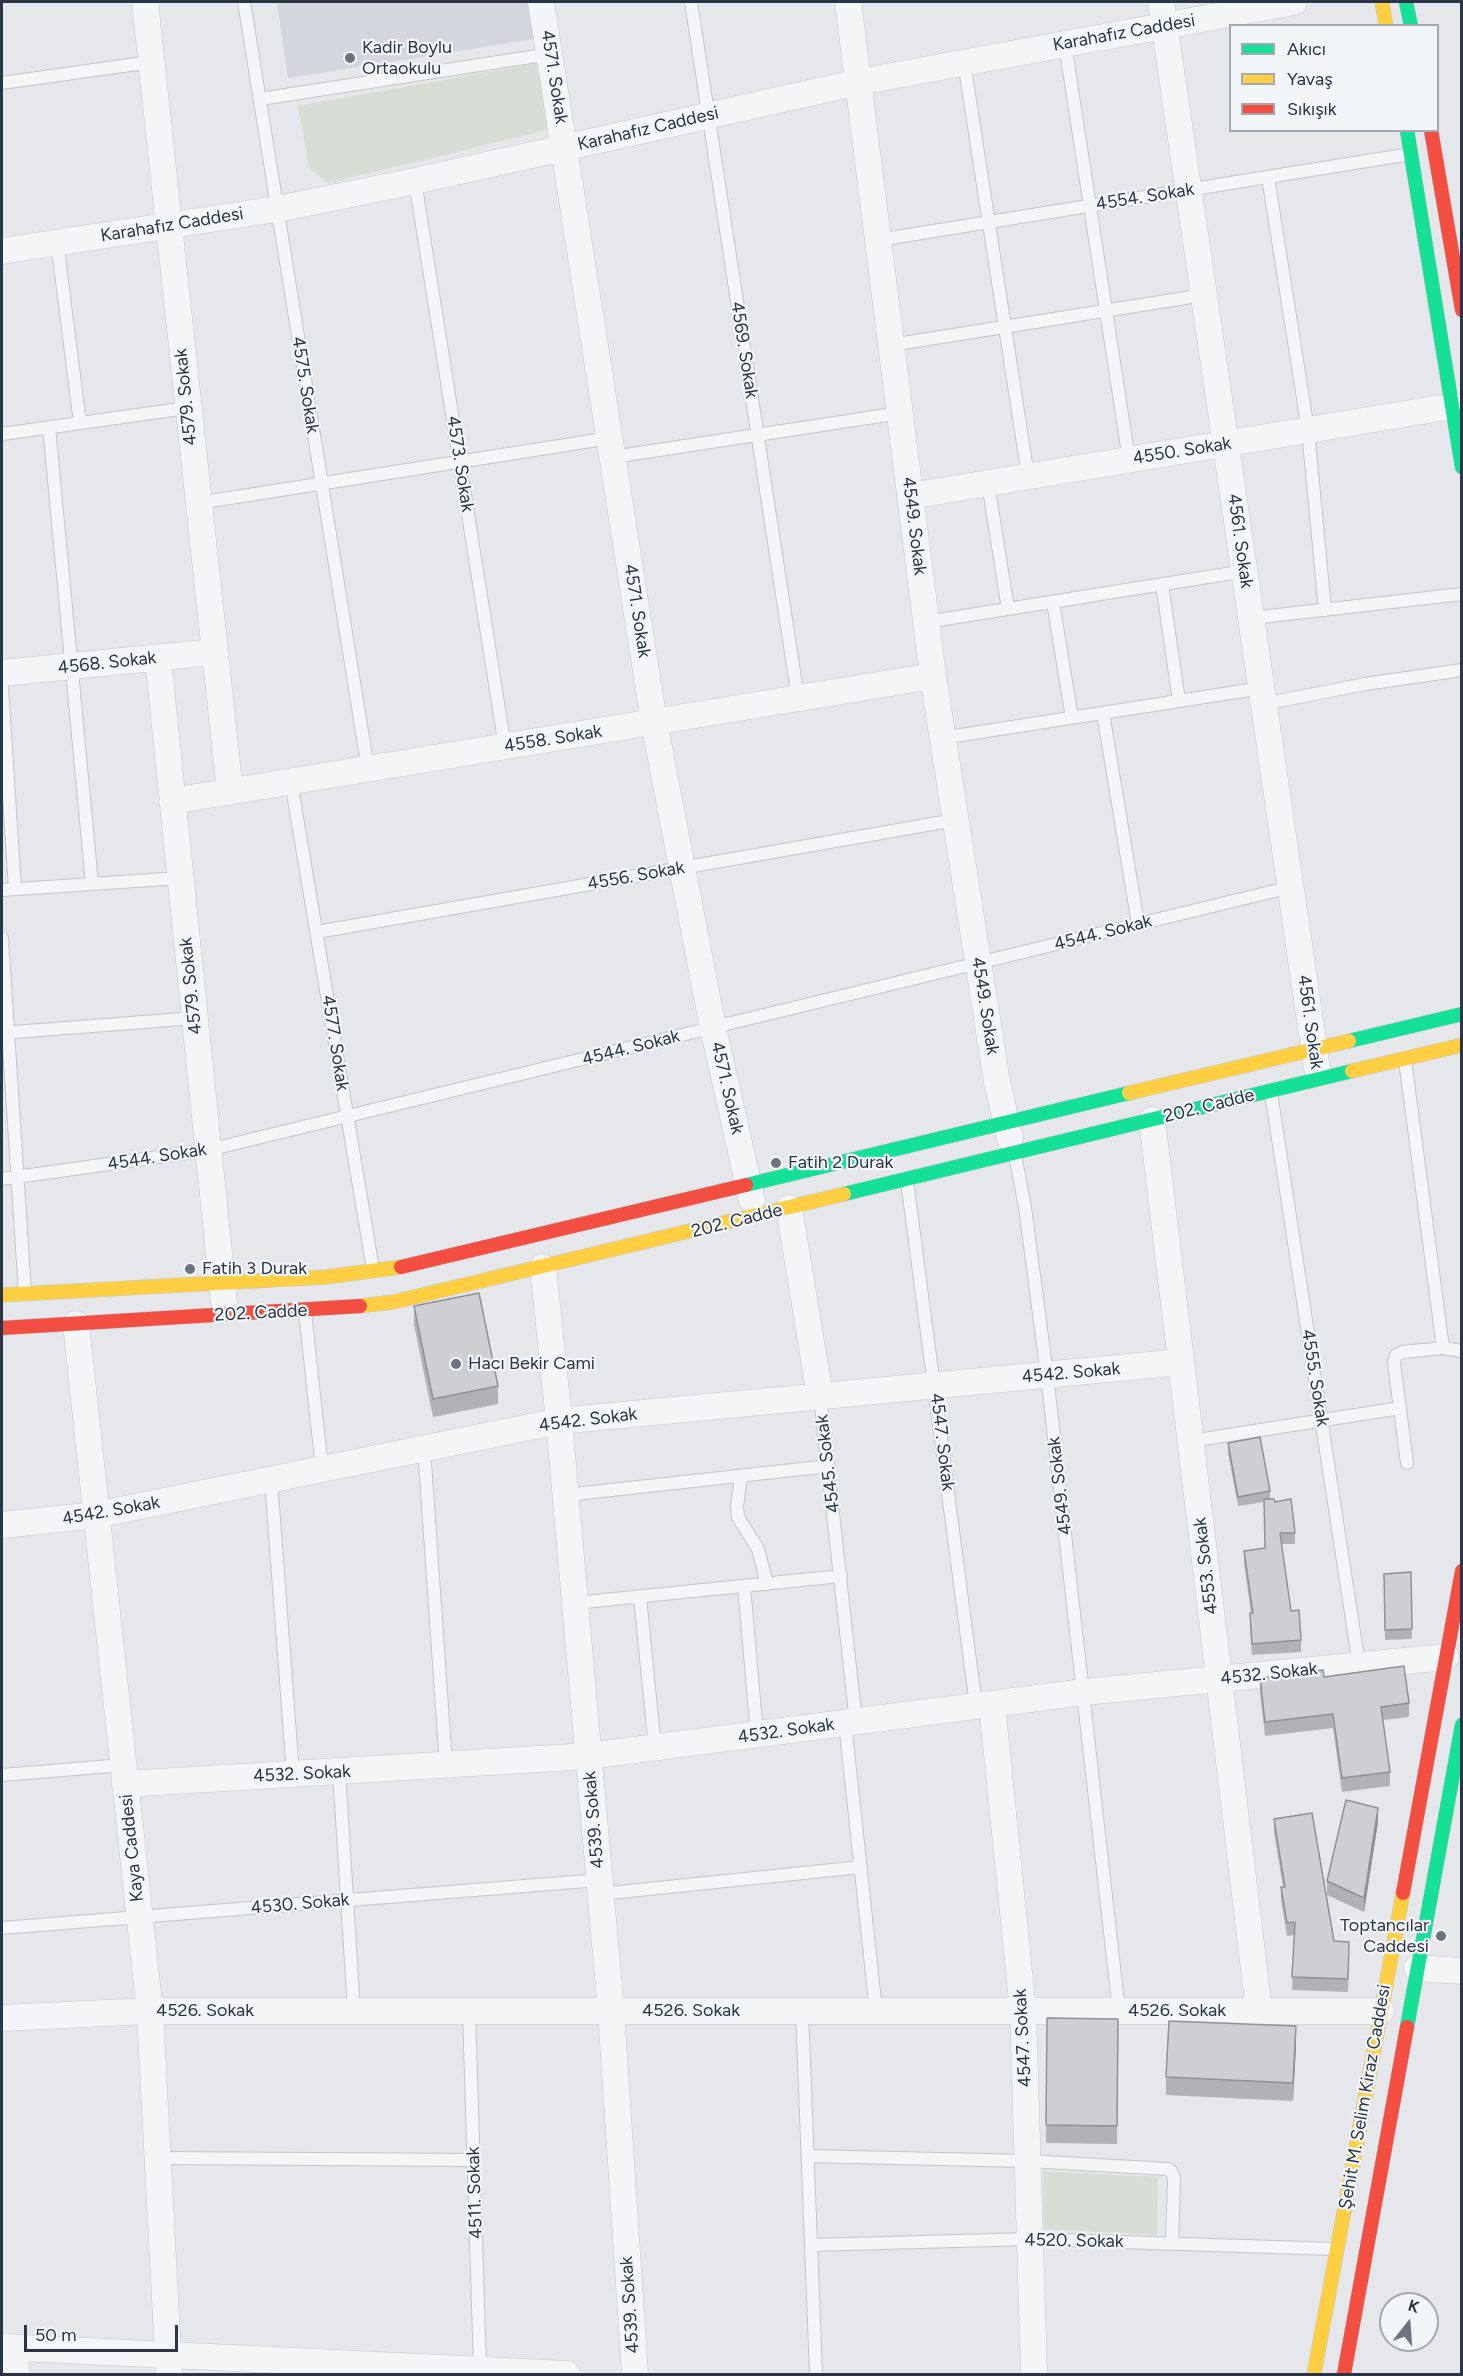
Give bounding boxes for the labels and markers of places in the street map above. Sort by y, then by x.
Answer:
place label: Kadir Boylu Ortaokulu [362,37,452,80]
marker: Kadir Boylu Ortaokulu [343,51,357,65]
place label: Fatih 2 Durak [788,1152,893,1174]
marker: Fatih 2 Durak [769,1156,783,1170]
place label: Fatih 3 Durak [202,1258,307,1280]
marker: Fatih 3 Durak [183,1262,197,1276]
place label: Hacı Bekir Cami [468,1353,595,1375]
marker: Hacı Bekir Cami [449,1357,463,1371]
place label: Toptancılar Caddesi [1340,1915,1429,1958]
marker: Toptancılar Caddesi [1434,1929,1448,1943]

